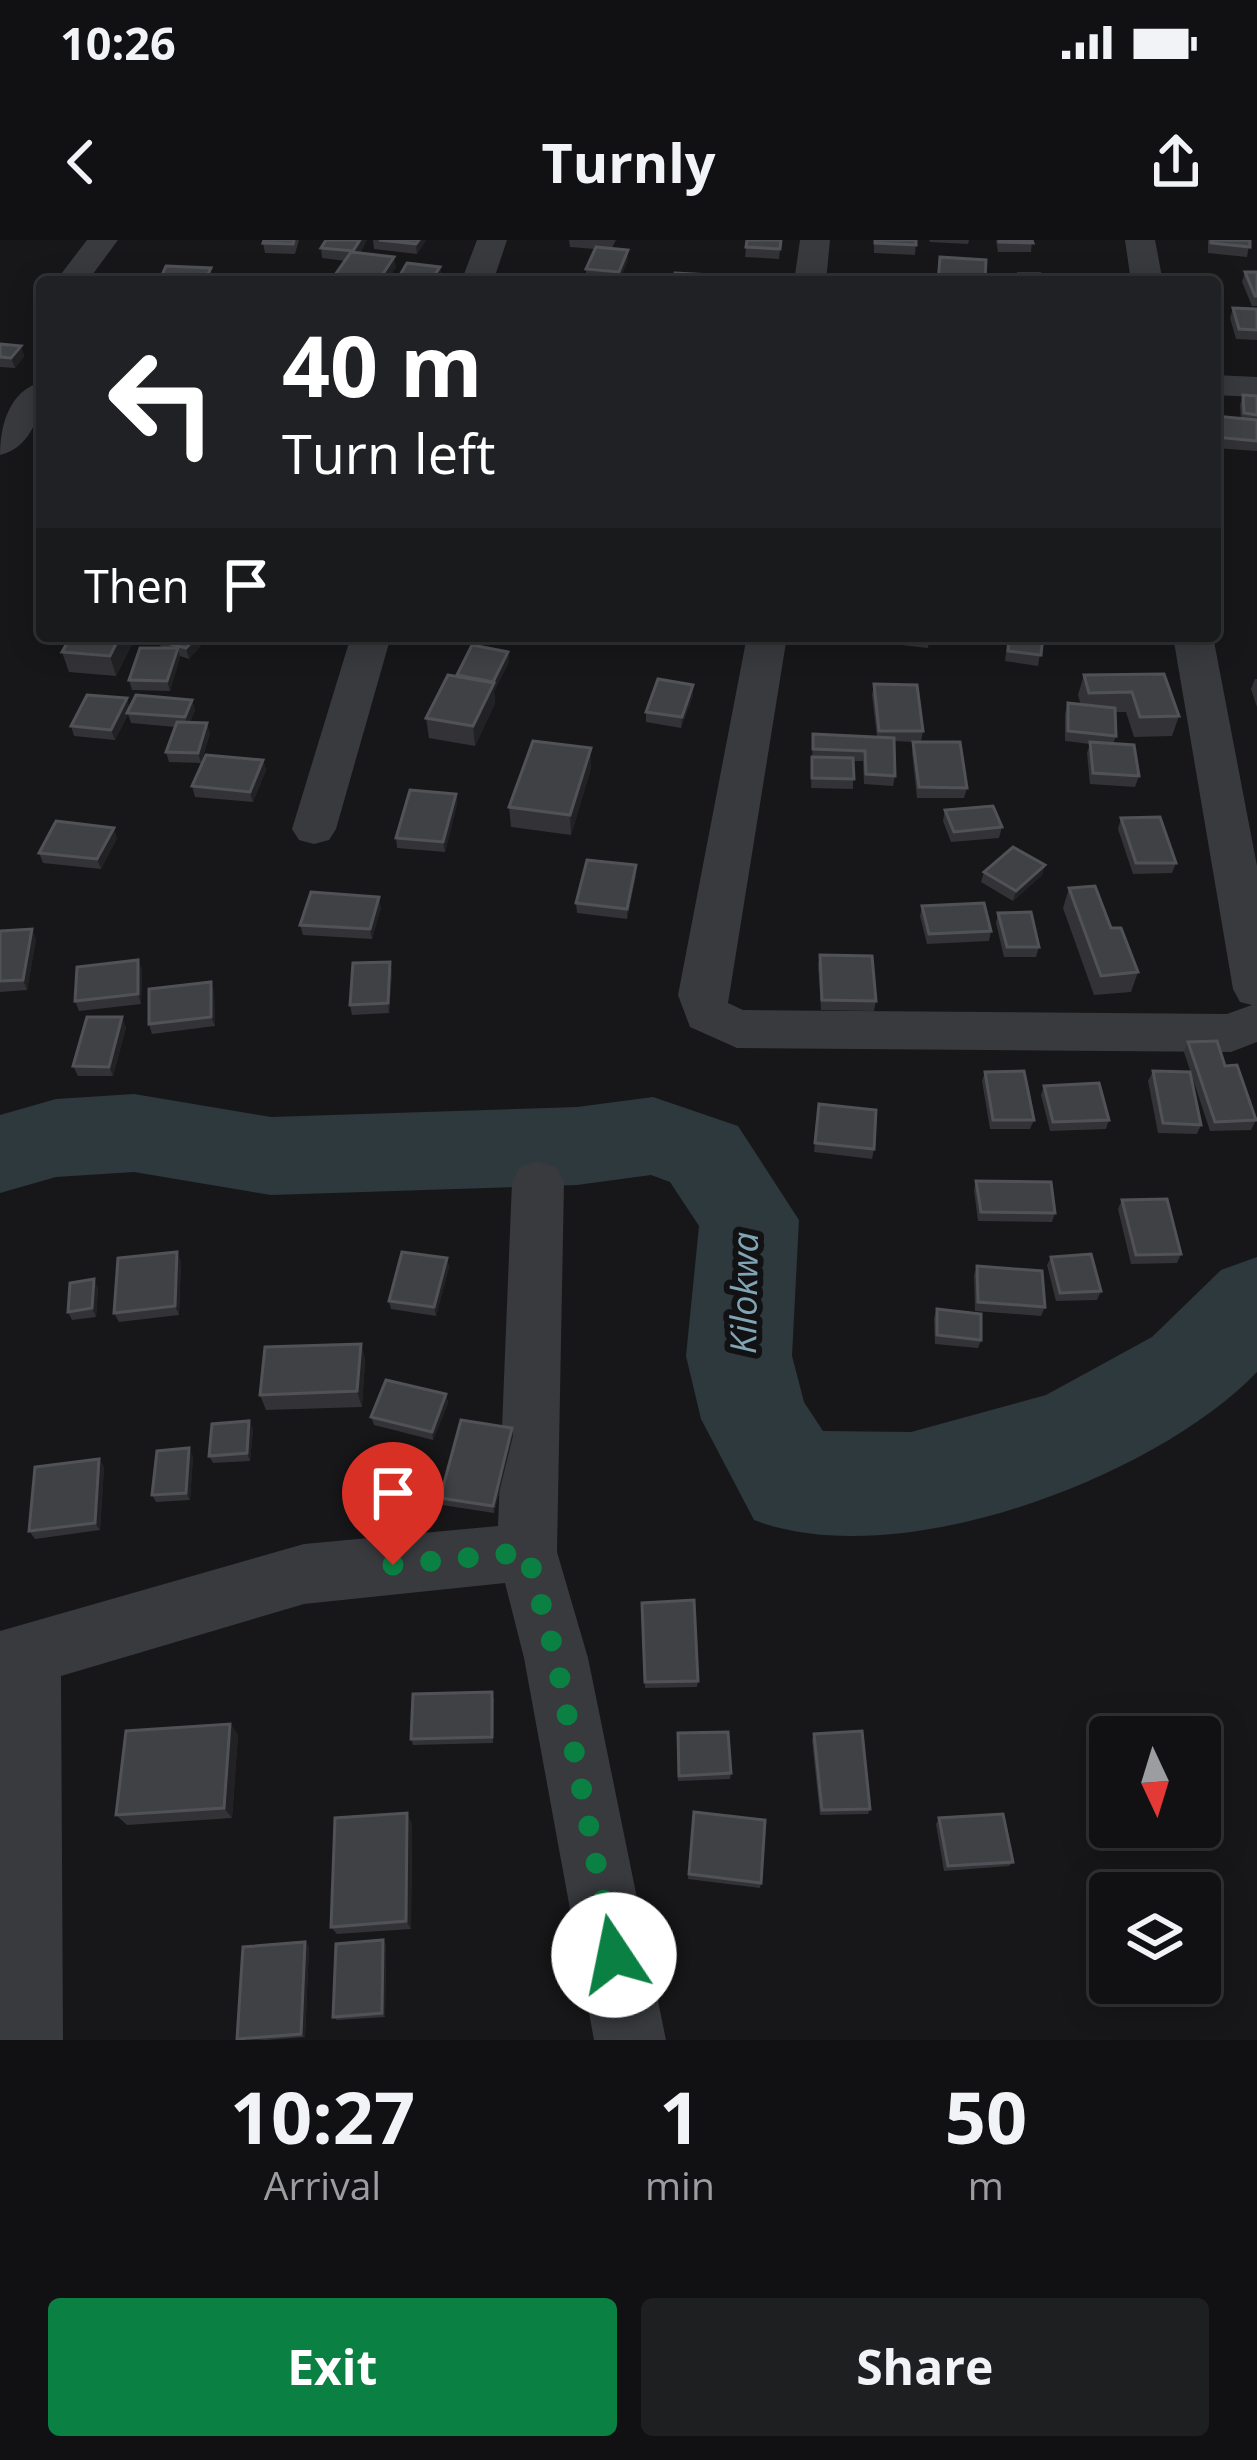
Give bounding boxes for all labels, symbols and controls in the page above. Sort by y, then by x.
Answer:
text: 10:26 [60,12,176,73]
text: Turnly [542,125,715,199]
icon: back [48,129,114,195]
icon: share [1143,129,1209,195]
text: 40 m [282,307,482,422]
icon: left [84,324,240,480]
text: Turn left [282,416,495,490]
icon: arrive [213,552,279,618]
text: Then [84,555,189,616]
water label: Kilokwa [718,1231,769,1355]
pin [342,1442,444,1565]
icon: arrive [360,1460,426,1526]
north arrow [1089,1716,1221,1848]
map controls [1089,1716,1221,2004]
button: layers [1089,1872,1221,2004]
position arrow [551,1892,677,2018]
text: 10:27 [230,2067,415,2165]
text: 1 [659,2067,701,2165]
text: 50 [945,2067,1027,2165]
text: Arrival [264,2158,381,2211]
text: min [645,2158,715,2211]
text: m [968,2158,1004,2211]
button: Exit [48,2298,617,2436]
button: Share [641,2298,1209,2436]

